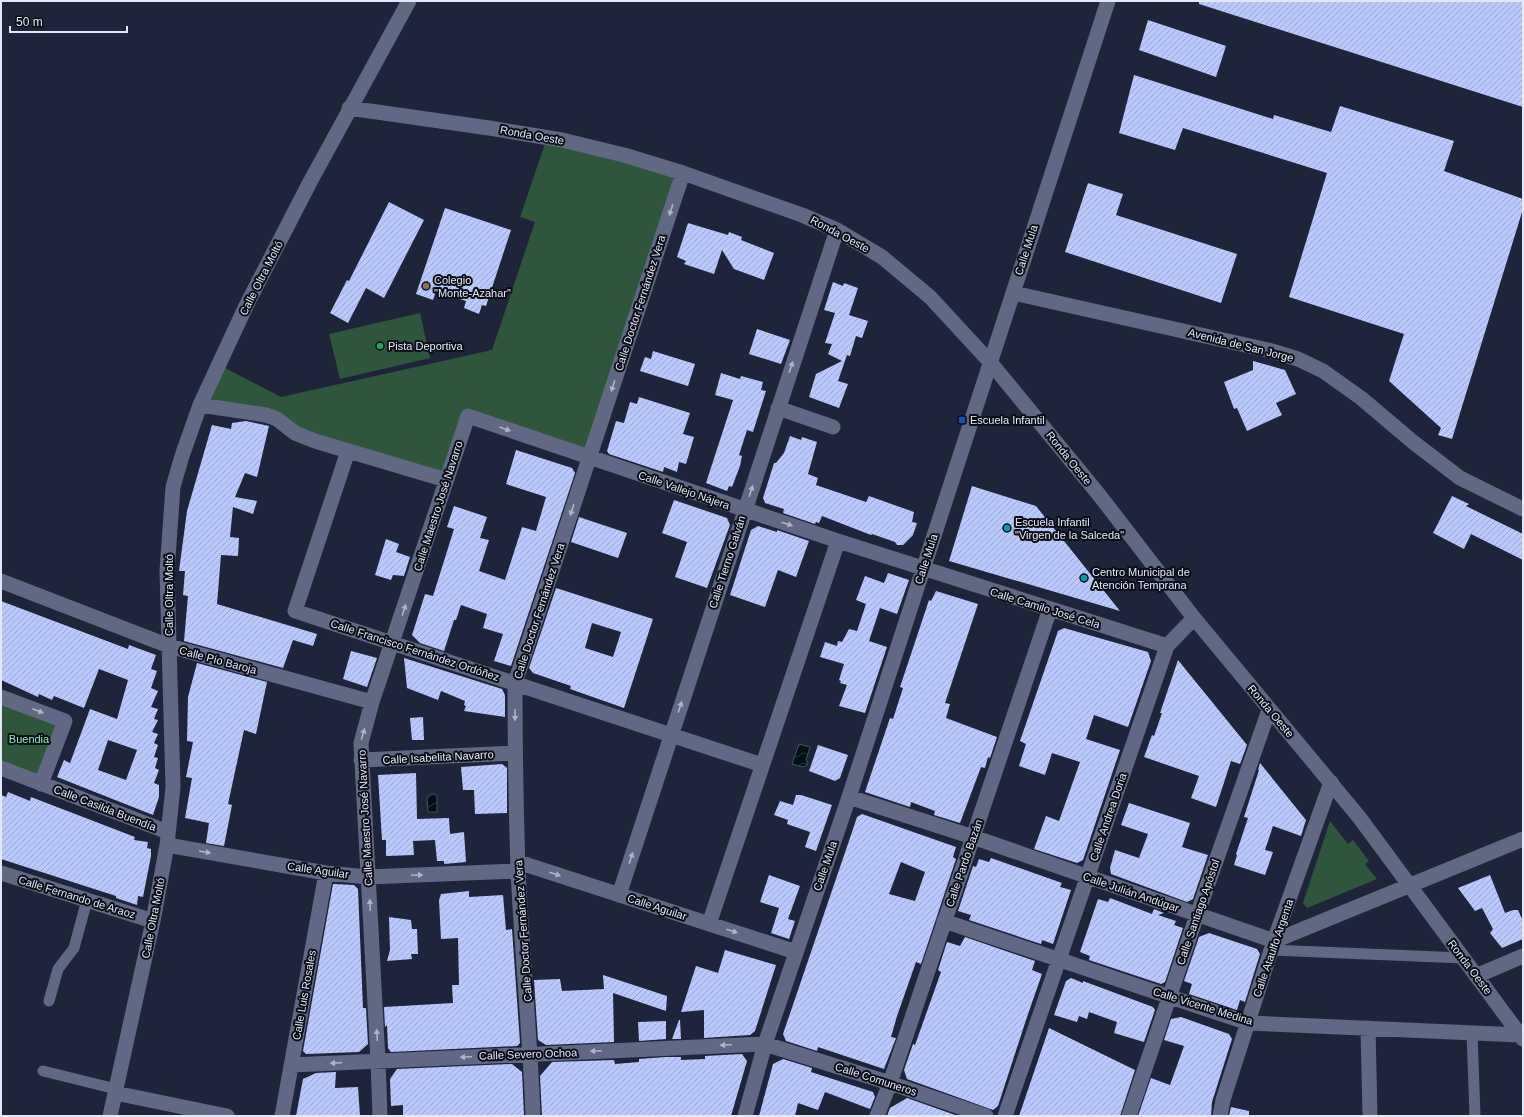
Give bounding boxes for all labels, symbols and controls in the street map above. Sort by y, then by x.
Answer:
scale bar [10,8,127,34]
text: 50 m [16,15,43,29]
street label: Ronda Oeste [499,123,565,147]
one-way arrow [668,204,674,216]
street label: Ronda Oeste [809,213,871,255]
street label: Calle Mula [1012,223,1040,277]
street label: Calle Doctor Fernández Vera [612,233,668,372]
street label: Calle Oltra Moltó [237,239,285,317]
place label: Colegio "Monte-Azahar" [434,274,511,299]
marker: Colegio "Monte-Azahar" [421,281,431,291]
street label: Avenida de San Jorge [1187,326,1295,364]
place label: Pista Deportiva [388,340,463,352]
marker: Pista Deportiva [375,341,385,351]
one-way arrow [789,361,795,373]
one-way arrow [610,381,616,393]
place label: Escuela Infantil [970,414,1045,426]
marker: Escuela Infantil [957,415,967,425]
one-way arrow [499,426,511,432]
street label: Ronda Oeste [1044,429,1094,487]
street label: Calle Maestro José Navarro [411,439,465,573]
street label: Calle Vallejo Nájera [637,469,732,512]
one-way arrow [748,484,754,496]
one-way arrow [569,504,575,516]
street label: Calle Tierno Galván [706,514,748,610]
place label: Escuela Infantil "Virgen de la Salceda" [1015,516,1124,541]
one-way arrow [782,522,794,528]
marker: Escuela Infantil "Virgen de la Salceda" [1002,523,1012,533]
street label: Calle Mula [912,532,940,586]
street label: Calle Doctor Fernández Vera [511,541,567,680]
street label: Calle Oltra Moltó [163,554,175,636]
place label: Centro Municipal de Atención Temprana [1092,566,1190,591]
marker: Centro Municipal de Atención Temprana [1079,573,1089,583]
street label: Calle Camilo José Cela [989,586,1102,631]
one-way arrow [401,604,407,616]
street label: Calle Francisco Fernández Ordóñez [329,617,501,683]
street label: Calle Pío Baroja [178,644,259,676]
street label: Ronda Oeste [1246,682,1296,740]
one-way arrow [677,701,683,713]
one-way arrow [32,709,44,715]
one-way arrow [512,709,518,722]
one-way arrow [361,728,367,740]
park label: Buendia [9,733,50,745]
street label: Calle Isabelita Navarro [382,748,494,766]
street label: Calle Maestro José Navarro [355,750,375,886]
street label: Calle Andrea Doria [1087,771,1129,863]
street label: Calle Casilda Buendía [52,783,159,833]
street label: Calle Pardo Bazán [943,818,985,908]
street label: Calle Mula [811,839,839,893]
one-way arrow [199,849,211,855]
one-way arrow [628,851,634,863]
street label: Calle Santiago Apóstol [1174,858,1222,966]
street label: Calle Doctor Fernández Vera [512,859,534,1002]
street label: Calle Aguilar [287,860,350,880]
street label: Calle Julián Andúgar [1081,870,1181,914]
one-way arrow [550,871,562,877]
one-way arrow [411,872,424,878]
street label: Calle Fernando de Araoz [17,873,137,921]
street label: Calle Oltra Moltó [139,877,167,959]
street label: Calle Aguilar [626,892,689,922]
street label: Calle Ataulfo Argenta [1251,897,1296,999]
one-way arrow [366,899,373,911]
one-way arrow [727,928,739,934]
street label: Ronda Oeste [1446,938,1494,996]
street label: Calle Luis Rosales [290,949,318,1041]
street label: Calle Vicente Medina [1152,985,1255,1027]
one-way arrow [374,1028,380,1041]
one-way arrow [720,1042,732,1049]
street label: Calle Severo Ochoa [479,1046,578,1062]
one-way arrow [590,1048,602,1055]
one-way arrow [459,1054,472,1060]
one-way arrow [330,1059,342,1066]
street label: Calle Comuneros [834,1060,919,1098]

